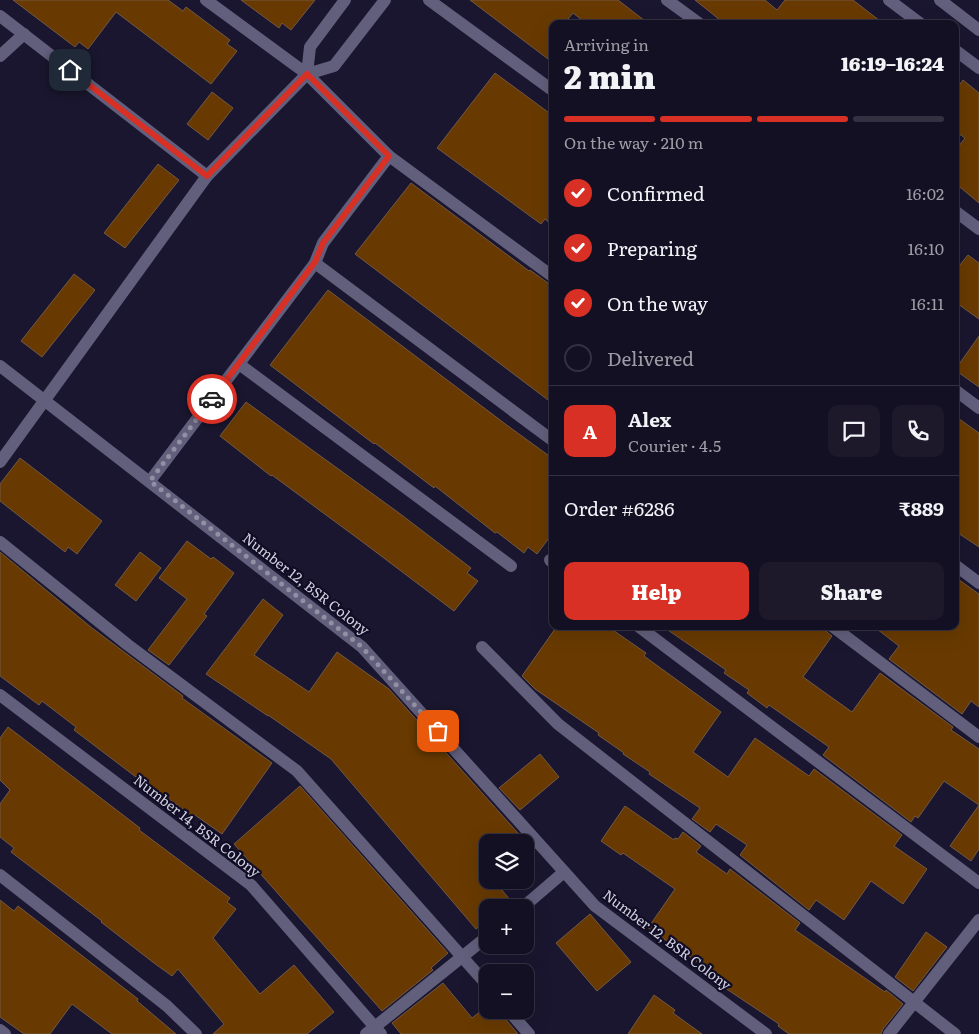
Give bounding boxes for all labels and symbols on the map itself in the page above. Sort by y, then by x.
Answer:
pin [49,49,91,91]
courier [187,374,237,424]
street label: Number 12, BSR Colony [239,527,375,640]
pin [417,710,459,752]
street label: Number 14, BSR Colony [130,769,266,882]
street label: Number 12, BSR Colony [599,884,737,995]

